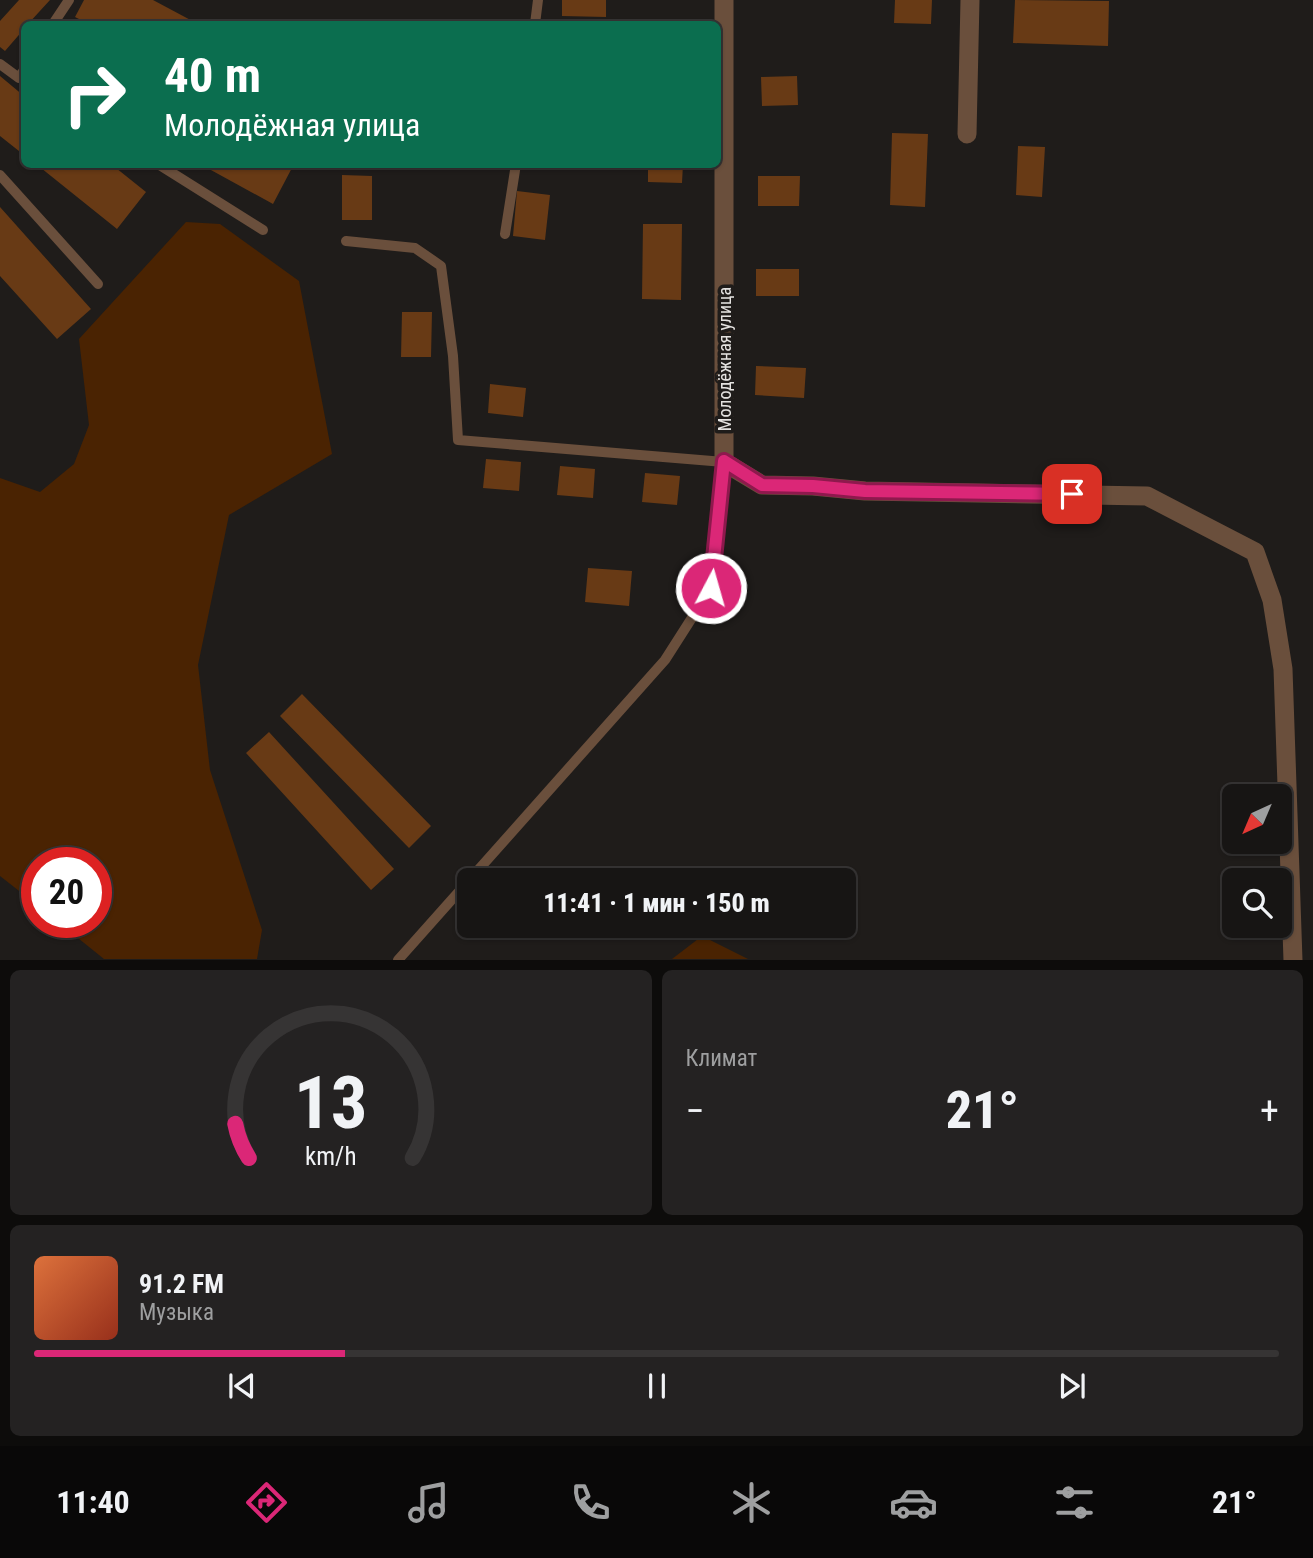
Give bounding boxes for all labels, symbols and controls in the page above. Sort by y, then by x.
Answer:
text: 40 m [164,47,261,104]
icon: right [49,49,140,140]
text: Молодёжная улица [164,106,420,144]
street label: Молодёжная улица [714,287,735,431]
pin [1042,464,1102,524]
icon: arrive [1053,475,1091,513]
position arrow [674,551,748,625]
north arrow [1222,784,1292,854]
map controls [1222,784,1292,938]
speed limit sign: 20 [21,847,112,938]
button: search [1222,868,1292,938]
text: 11:41 · 1 мин · 150 m [543,888,770,918]
text: Климат [686,1045,757,1072]
text: 13 [294,1061,368,1147]
text: 21° [946,1080,1019,1141]
text: − [686,1089,705,1133]
text: + [1260,1089,1279,1133]
text: km/h [305,1142,356,1171]
text: 91.2 FM [139,1269,224,1299]
text: Музыка [139,1299,214,1326]
icon: previous [223,1367,261,1405]
icon: pause [638,1367,676,1405]
icon: next [1053,1367,1091,1405]
icon: directions [242,1478,291,1527]
icon: music [404,1478,453,1527]
icon: phone [566,1478,615,1527]
icon: climate [727,1478,776,1527]
icon: car [889,1478,938,1527]
icon: filters [1050,1478,1099,1527]
text: 11:40 [56,1483,130,1521]
text: 21° [1212,1483,1257,1521]

